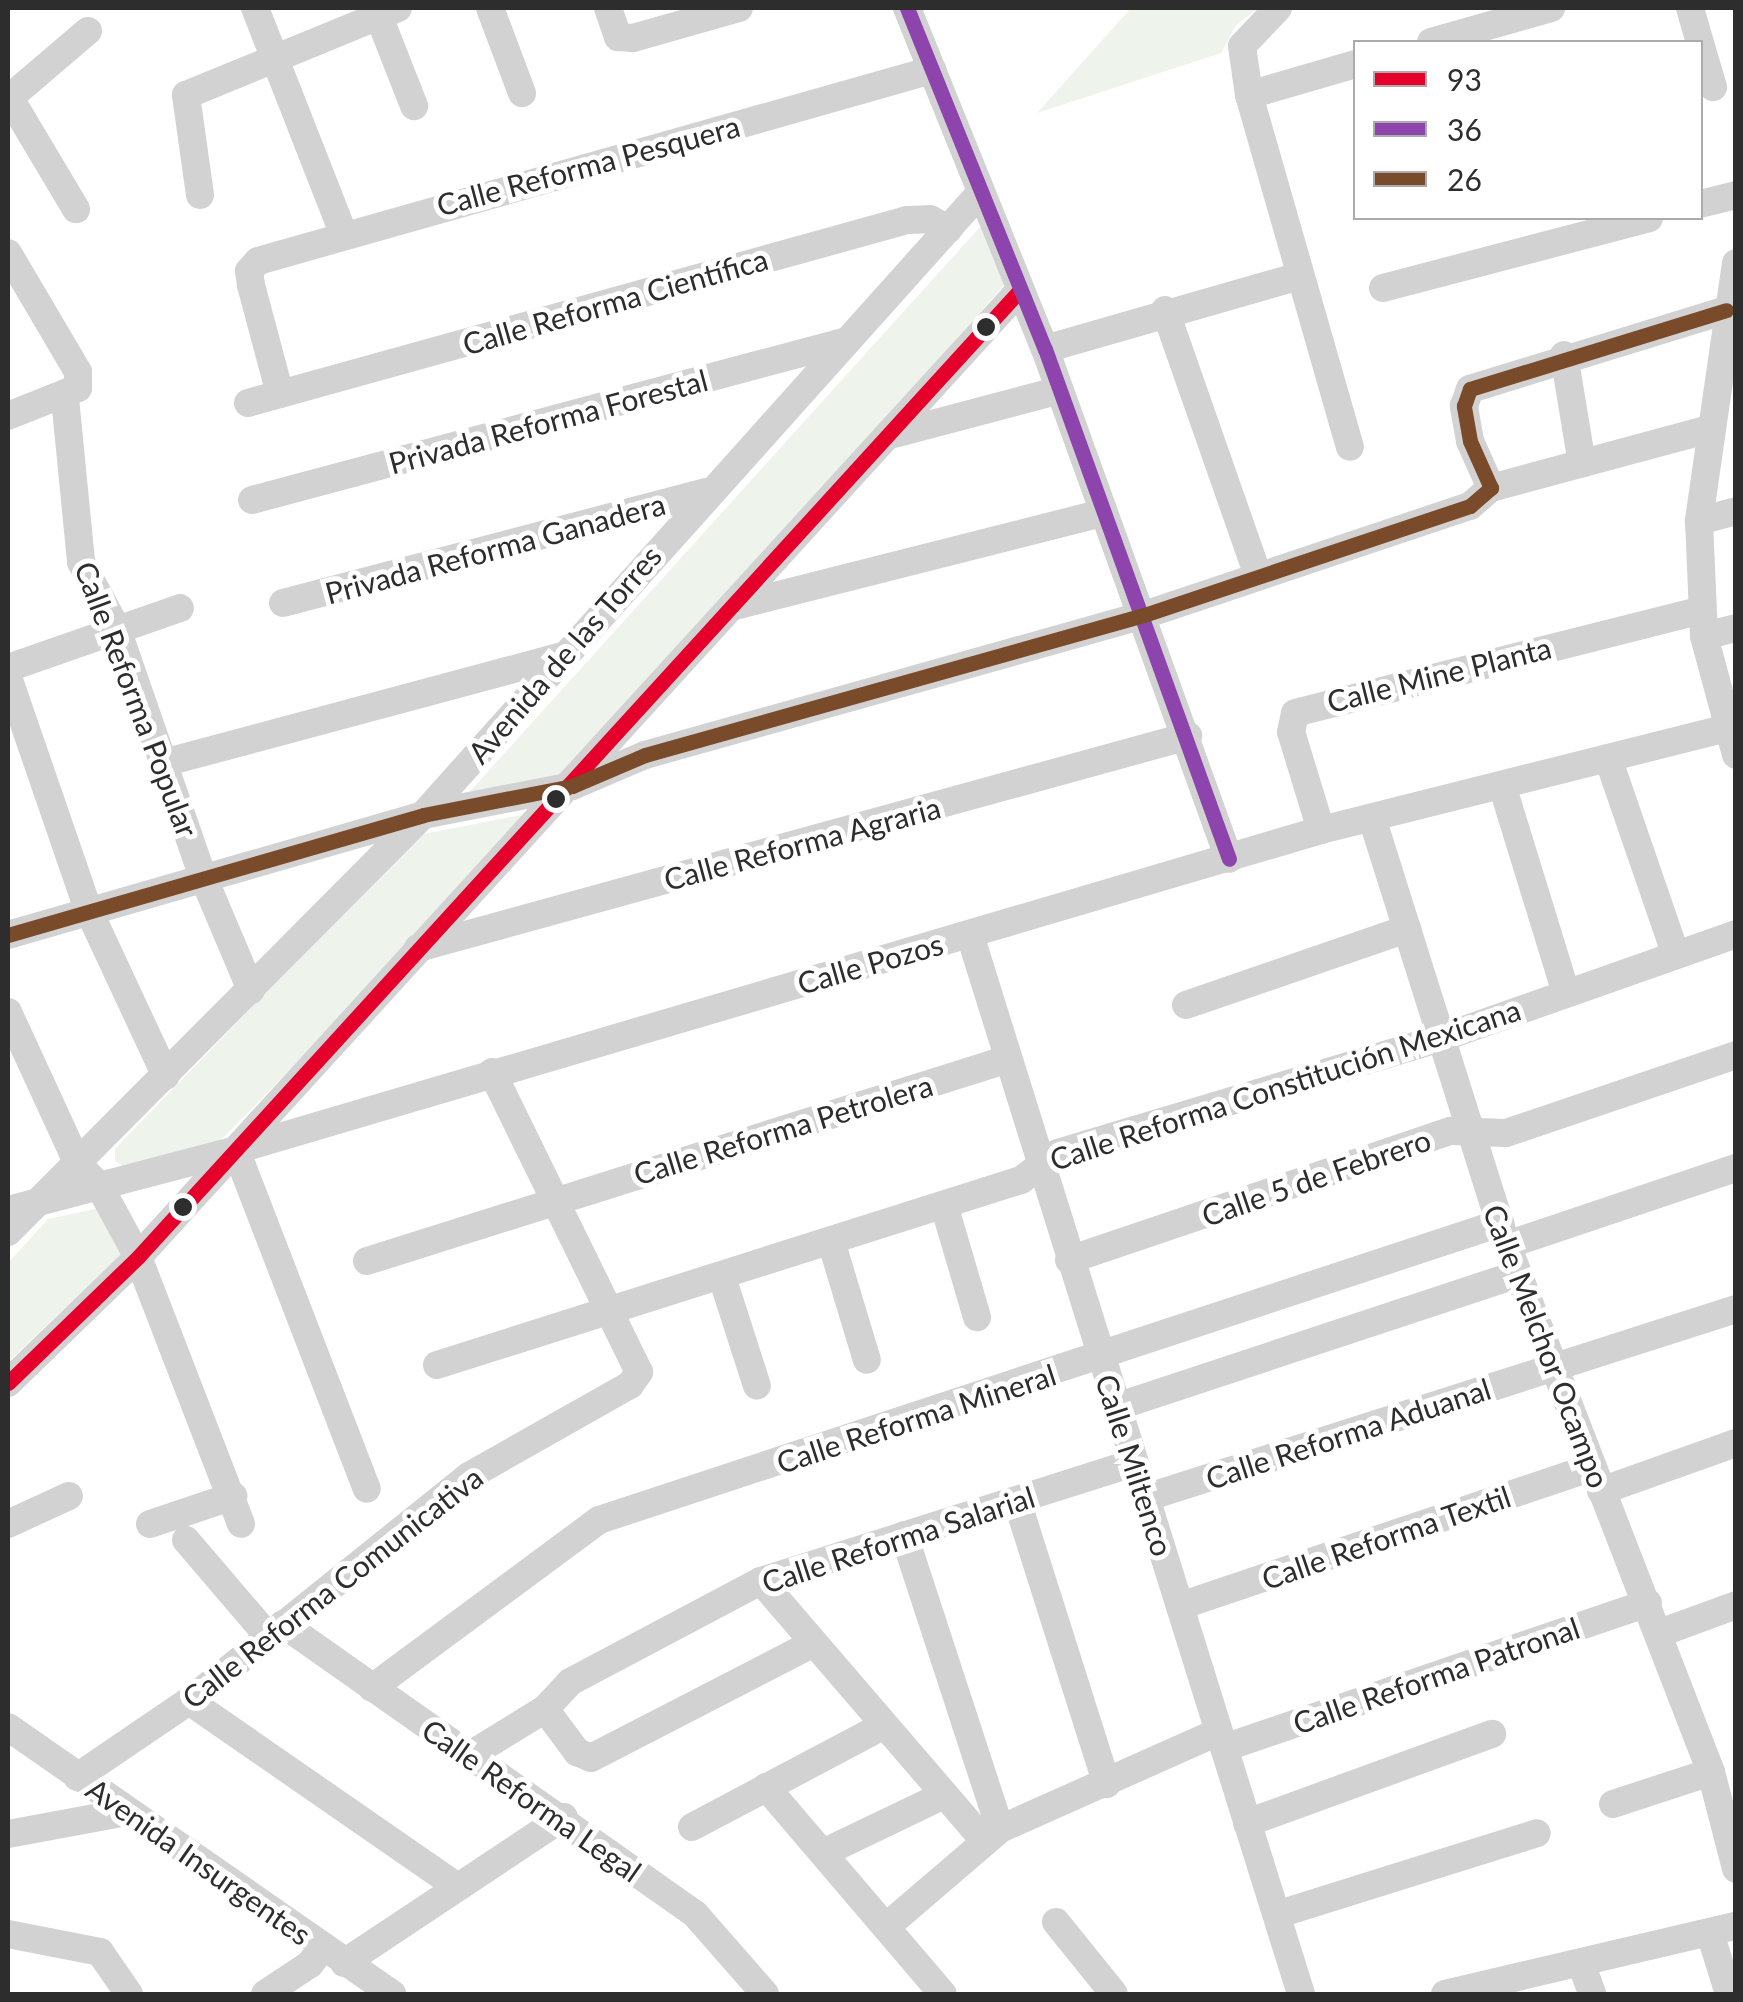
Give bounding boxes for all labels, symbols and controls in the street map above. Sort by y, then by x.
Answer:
legend [1353,40,1703,220]
text: 93 [1447,61,1482,97]
street label: Calle Reforma Pesquera [432,107,744,223]
text: 36 [1447,111,1482,147]
text: 26 [1447,161,1482,197]
street label: Calle Reforma Científica [458,240,772,362]
unlabelled marker [976,317,996,337]
street label: Privada Reforma Forestal [385,361,711,481]
street label: Privada Reforma Ganadera [321,485,669,611]
street label: Avenida de las Torres [459,537,669,771]
street label: Calle Reforma Popular [68,556,206,842]
street label: Calle Mine Planta [1323,629,1555,719]
unlabelled marker [546,789,566,809]
street label: Calle Reforma Agraria [659,789,945,897]
street label: Calle Pozos [793,925,947,1001]
street label: Calle Reforma Constitución Mexicana [1045,991,1525,1177]
street label: Calle Reforma Petrolera [629,1066,937,1192]
street label: Calle 5 de Febrero [1197,1121,1435,1233]
unlabelled marker [173,1197,193,1217]
street label: Calle Melchor Ocampo [1476,1199,1618,1493]
street label: Calle Reforma Mineral [772,1356,1060,1480]
street label: Calle Miltenco [1089,1370,1181,1560]
street label: Calle Reforma Aduanal [1200,1370,1496,1496]
street label: Calle Reforma Comunicativa [175,1459,489,1715]
street label: Calle Reforma Textil [1256,1477,1516,1597]
street label: Calle Reforma Salarial [757,1478,1039,1600]
street label: Calle Reforma Patronal [1288,1609,1584,1741]
street label: Calle Reforma Legal [416,1711,648,1889]
street label: Avenida Insurgentes [80,1770,318,1952]

